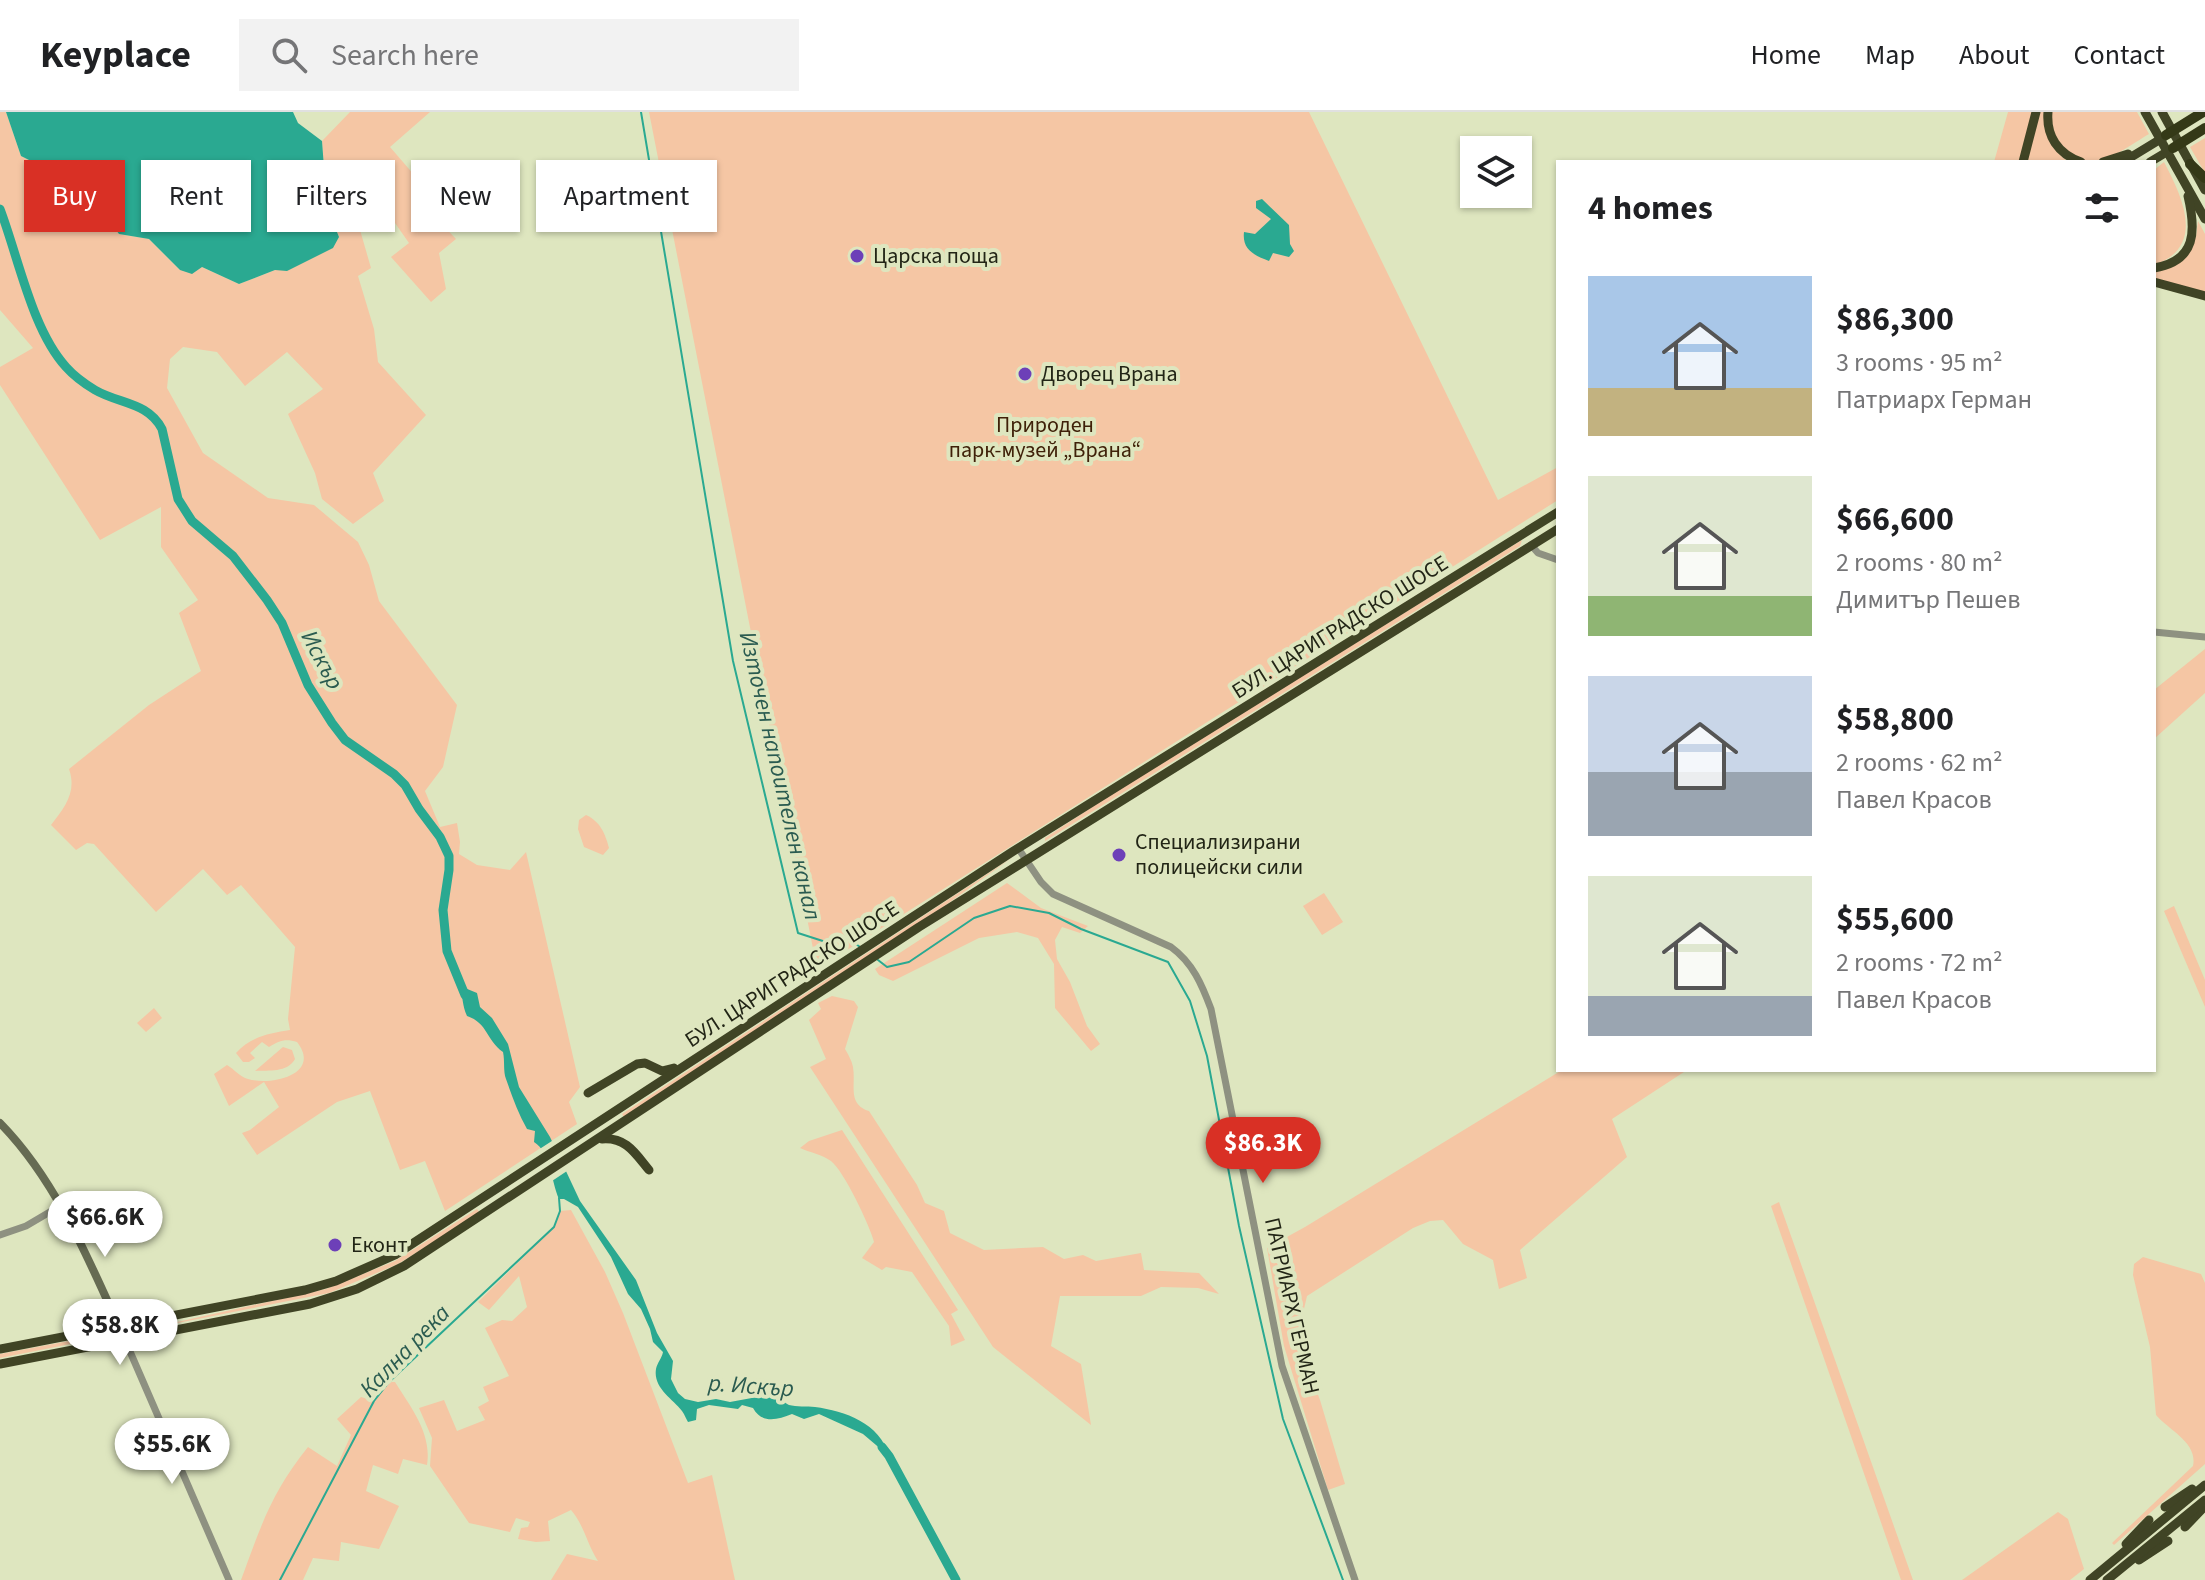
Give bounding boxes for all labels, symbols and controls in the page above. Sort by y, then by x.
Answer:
search box [239,19,799,91]
text: Keyplace [40,28,191,82]
icon: search [267,33,311,77]
text: Search here [331,34,479,77]
text: Home [1750,35,1821,75]
text: Map [1865,35,1915,75]
text: About [1959,35,2030,75]
text: Contact [2074,35,2165,75]
map controls [1460,136,1532,208]
button: layers [1460,136,1532,208]
chip: Buy [24,160,125,232]
chip: Rent [141,160,251,232]
chip: Filters [267,160,395,232]
chip: New [411,160,520,232]
chip: Apartment [536,160,717,232]
text: 4 homes [1588,184,1713,233]
icon: filters [2080,186,2124,230]
place label: Царска поща [873,240,999,272]
marker: Царска поща [848,247,866,265]
text: $86,300 [1836,295,1954,344]
icon: home [1652,308,1748,404]
text: 3 rooms · 95 m² [1836,344,2003,381]
place label: Дворец Врана [1041,358,1177,390]
marker: Дворец Врана [1016,365,1034,383]
text: Патриарх Герман [1836,381,2032,418]
park label: Природен парк-музей „Врана“ [949,409,1141,466]
text: $66,600 [1836,495,1954,544]
icon: home [1652,508,1748,604]
text: 2 rooms · 80 m² [1836,544,2003,581]
street label: БУЛ. ЦАРИГРАДСКО ШОСЕ [1226,547,1454,707]
text: Димитър Пешев [1836,581,2020,618]
water label: Искър [292,624,352,696]
water label: Източен напоителен канал [730,628,830,924]
text: $58,800 [1836,695,1954,744]
icon: home [1652,708,1748,804]
text: 2 rooms · 62 m² [1836,744,2003,781]
text: Павел Красов [1836,781,1992,818]
place label: Специализирани полицейски сили [1135,826,1303,883]
marker: Специализирани полицейски сили [1110,846,1128,864]
street label: БУЛ. ЦАРИГРАДСКО ШОСЕ [679,893,905,1055]
text: $55,600 [1836,895,1954,944]
icon: home [1652,908,1748,1004]
text: 2 rooms · 72 m² [1836,944,2003,981]
text: Павел Красов [1836,981,1992,1018]
pin: $86.3K [1198,1117,1328,1185]
text: $86.3K [1224,1124,1302,1161]
pin: $66.6K [40,1191,170,1259]
text: $66.6K [66,1198,144,1235]
street label: ПАТРИАРХ ГЕРМАН [1256,1214,1328,1398]
place label: Еконт [351,1229,408,1261]
marker: Еконт [326,1236,344,1254]
water label: Кална река [352,1296,459,1405]
pin: $58.8K [55,1299,185,1367]
text: $58.8K [81,1306,159,1343]
water label: р. Искър [706,1365,795,1406]
pin: $55.6K [107,1418,237,1486]
text: $55.6K [133,1425,211,1462]

